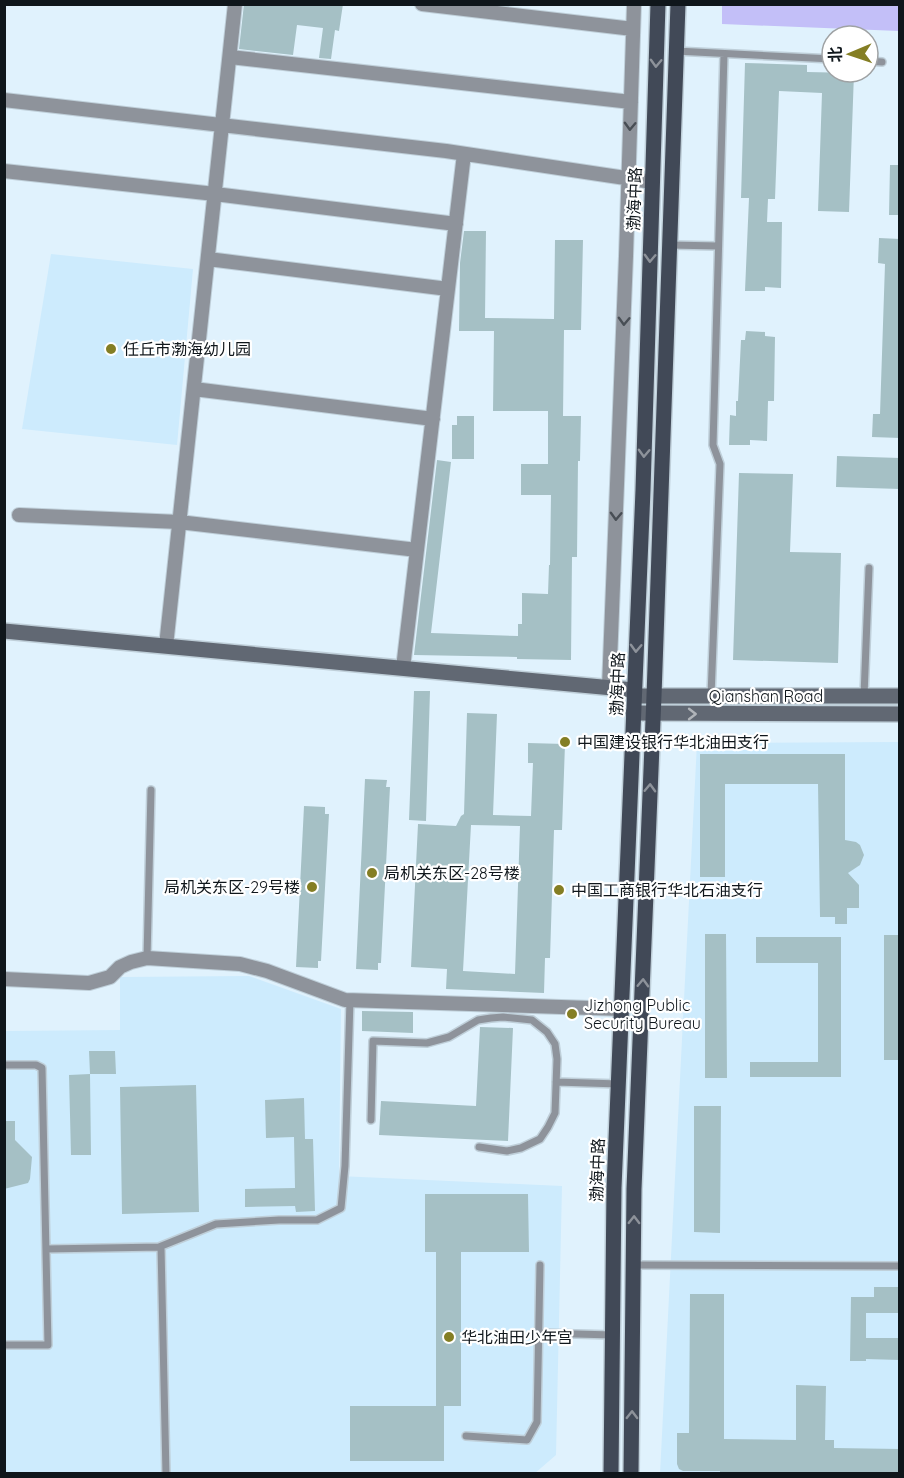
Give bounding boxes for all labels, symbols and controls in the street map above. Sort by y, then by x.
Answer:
north arrow [820,24,880,84]
text: 北 [825,46,845,63]
one-way arrow [649,58,662,67]
one-way arrow [624,121,636,130]
street label: 渤海中路 [623,167,645,231]
one-way arrow [643,253,656,262]
one-way arrow [617,316,630,325]
place label: 任丘市渤海幼儿园 [123,339,251,359]
marker: 任丘市渤海幼儿园 [104,342,118,356]
one-way arrow [637,448,650,457]
one-way arrow [610,511,622,520]
one-way arrow [630,643,643,652]
street label: 渤海中路 [606,652,628,716]
street label: Qianshan Road [709,686,823,706]
one-way arrow [687,707,696,720]
place label: 中国建设银行华北油田支行 [577,732,769,752]
marker: 中国建设银行华北油田支行 [558,735,572,749]
one-way arrow [644,784,657,793]
place label: 局机关东区-28号楼 [384,863,520,883]
marker: 局机关东区-28号楼 [365,866,379,880]
place label: 局机关东区-29号楼 [164,877,300,897]
marker: 局机关东区-29号楼 [305,880,319,894]
place label: 中国工商银行华北石油支行 [571,880,763,900]
marker: 中国工商银行华北石油支行 [552,883,566,897]
one-way arrow [636,979,649,988]
place label: Jizhong Public Security Bureau [584,995,701,1033]
marker: Jizhong Public Security Bureau [565,1007,579,1021]
street label: 渤海中路 [586,1138,608,1202]
one-way arrow [628,1216,640,1225]
place label: 华北油田少年宫 [461,1327,573,1347]
marker: 华北油田少年宫 [442,1330,456,1344]
one-way arrow [626,1411,638,1420]

